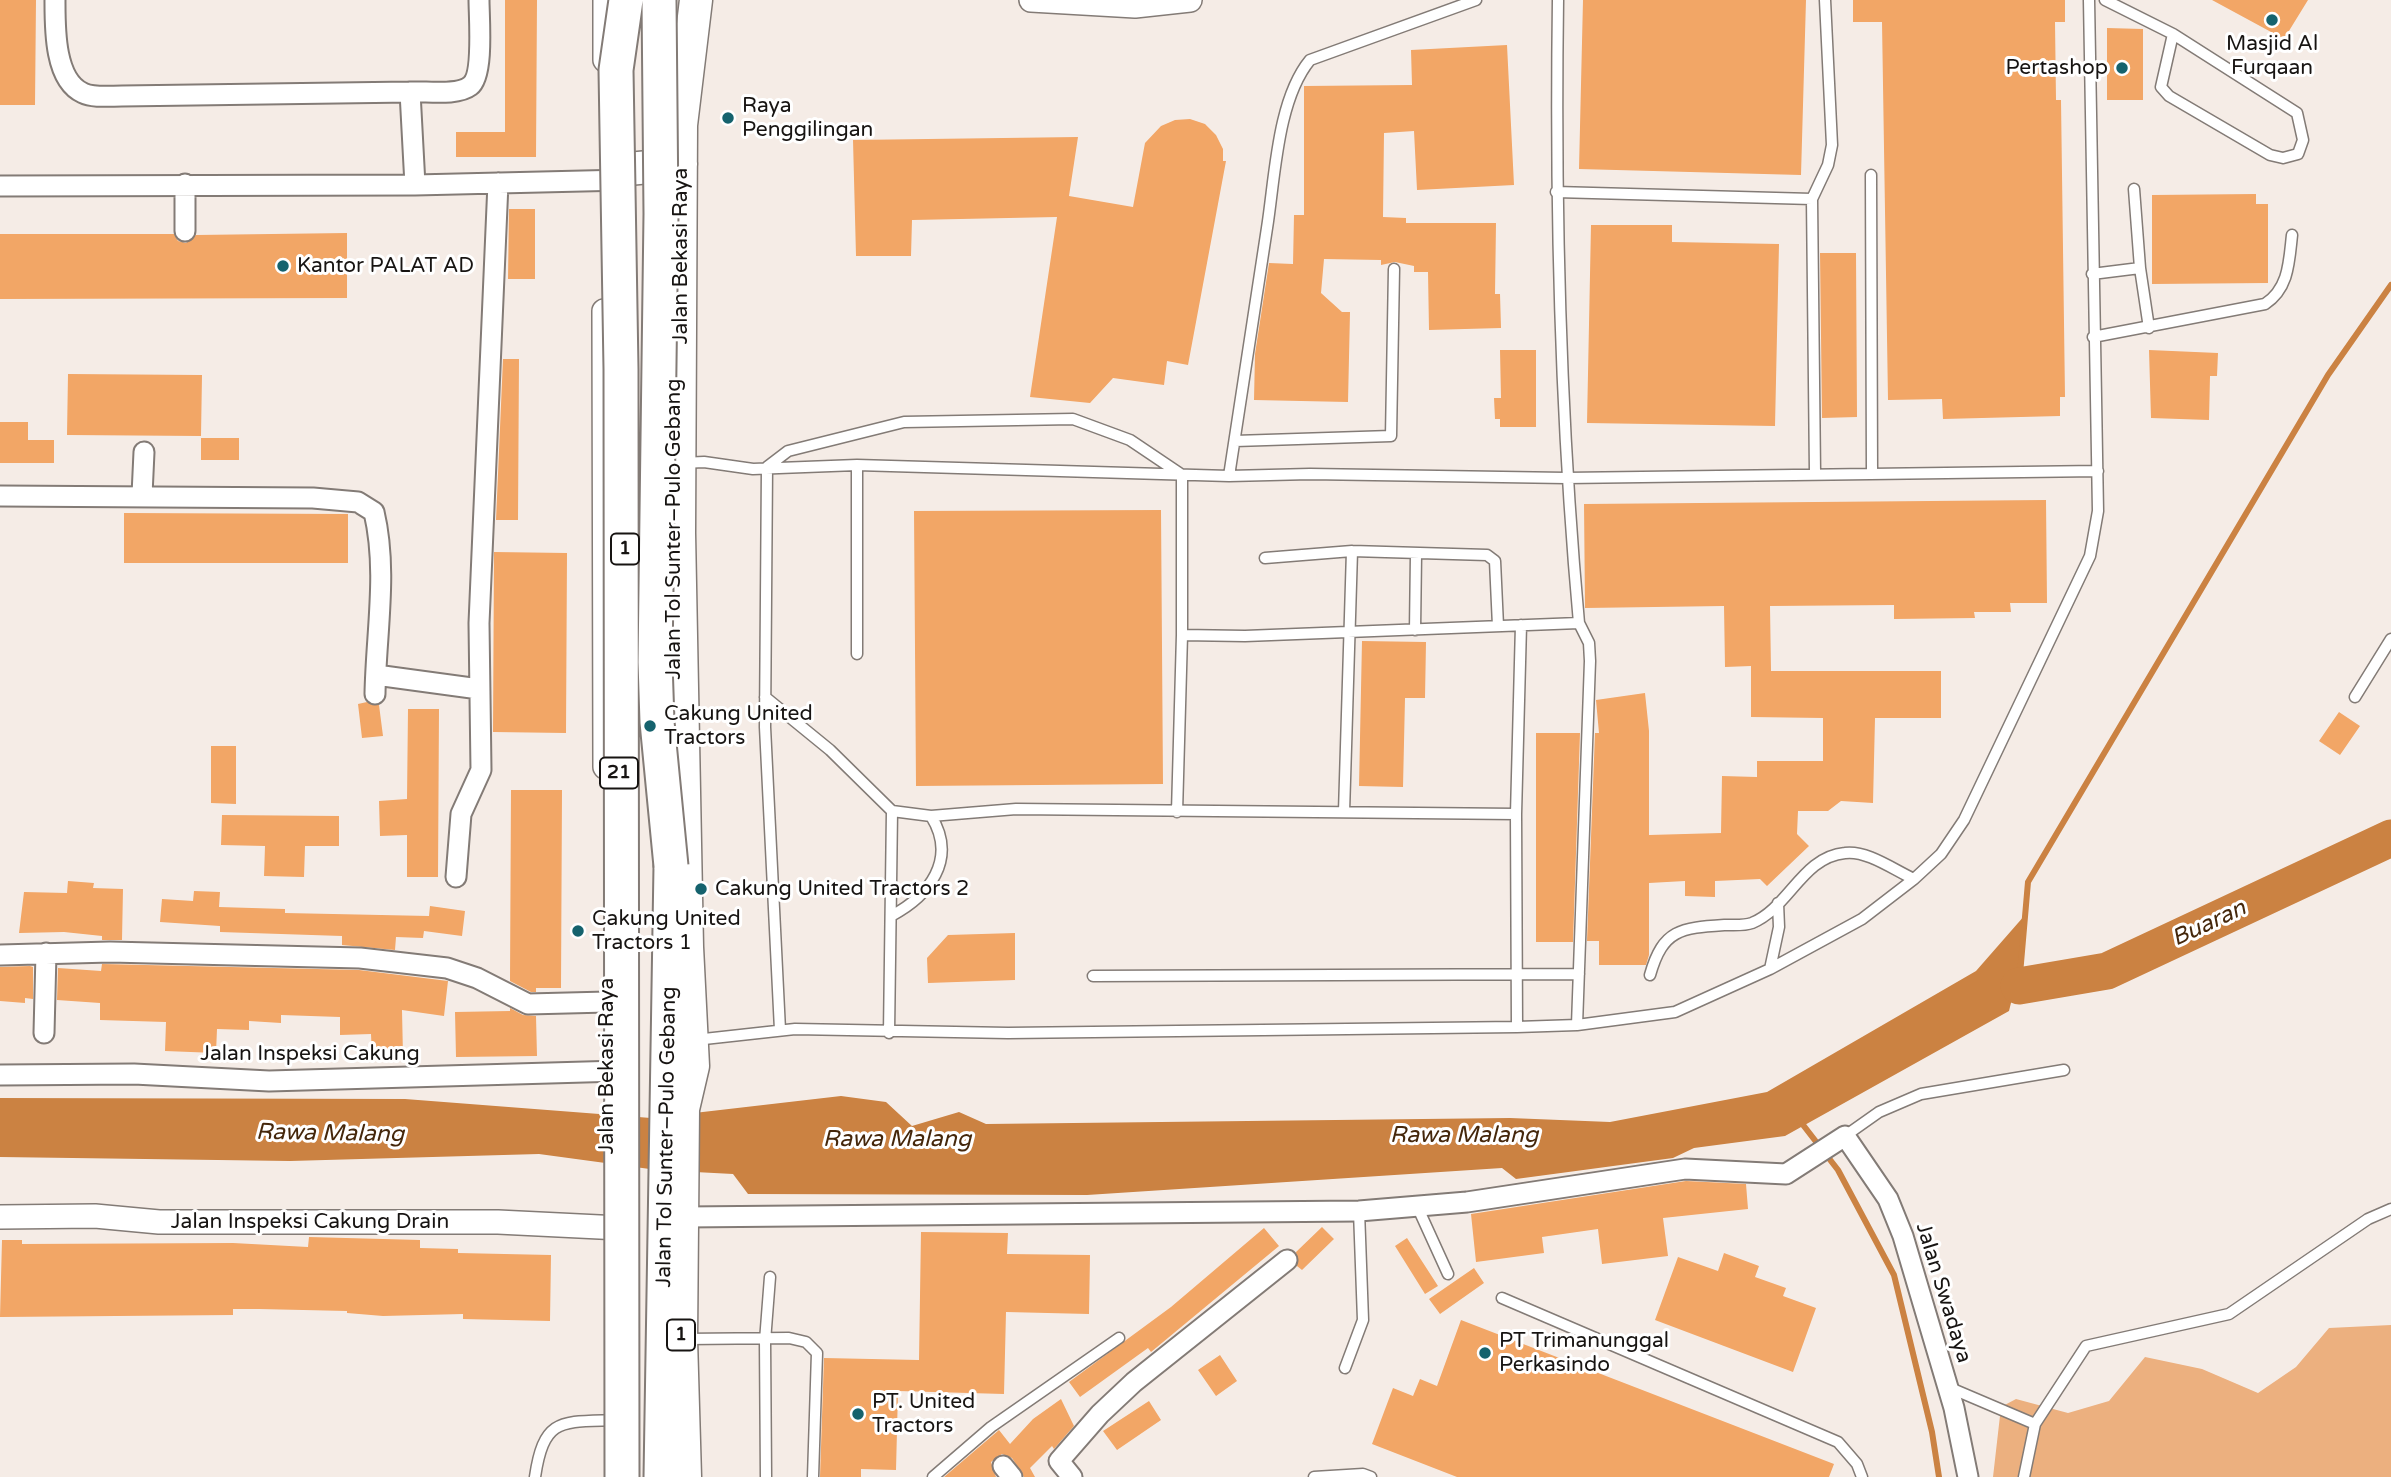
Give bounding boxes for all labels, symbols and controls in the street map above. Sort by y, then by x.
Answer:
marker: Masjid Al Furqaan [2264,12,2280,28]
place label: Masjid Al Furqaan [2226,31,2318,81]
place label: Pertashop [2006,55,2108,81]
marker: Pertashop [2114,60,2130,76]
place label: Raya Penggilingan [742,93,873,143]
marker: Raya Penggilingan [720,110,736,126]
street label: Jalan Bekasi Raya [668,168,694,344]
place label: Kantor PALAT AD [297,253,474,279]
marker: Kantor PALAT AD [275,258,291,274]
street label: Jalan Tol Sunter–Pulo Gebang [661,378,687,680]
road number: 1 [611,534,639,564]
place label: Cakung United Tractors [664,701,813,751]
marker: Cakung United Tractors [642,718,658,734]
road number: 21 [600,758,638,788]
place label: Cakung United Tractors 2 [715,876,969,902]
marker: Cakung United Tractors 2 [693,881,709,897]
water label: Buaran [2168,895,2250,953]
place label: Cakung United Tractors 1 [592,906,741,956]
marker: Cakung United Tractors 1 [570,923,586,939]
street label: Jalan Bekasi Raya [594,978,620,1154]
street label: Jalan Tol Sunter–Pulo Gebang [652,986,682,1288]
street label: Jalan Inspeksi Cakung [200,1041,420,1067]
water label: Rawa Malang [256,1119,404,1149]
water label: Rawa Malang [1390,1122,1538,1150]
water label: Rawa Malang [823,1126,971,1154]
street label: Jalan Inspeksi Cakung Drain [171,1209,449,1235]
street label: Jalan Swadaya [1910,1220,1976,1366]
road number: 1 [667,1320,695,1350]
place label: PT Trimanunggal Perkasindo [1499,1328,1669,1378]
marker: PT Trimanunggal Perkasindo [1477,1345,1493,1361]
place label: PT. United Tractors [872,1389,975,1439]
marker: PT. United Tractors [850,1406,866,1422]

